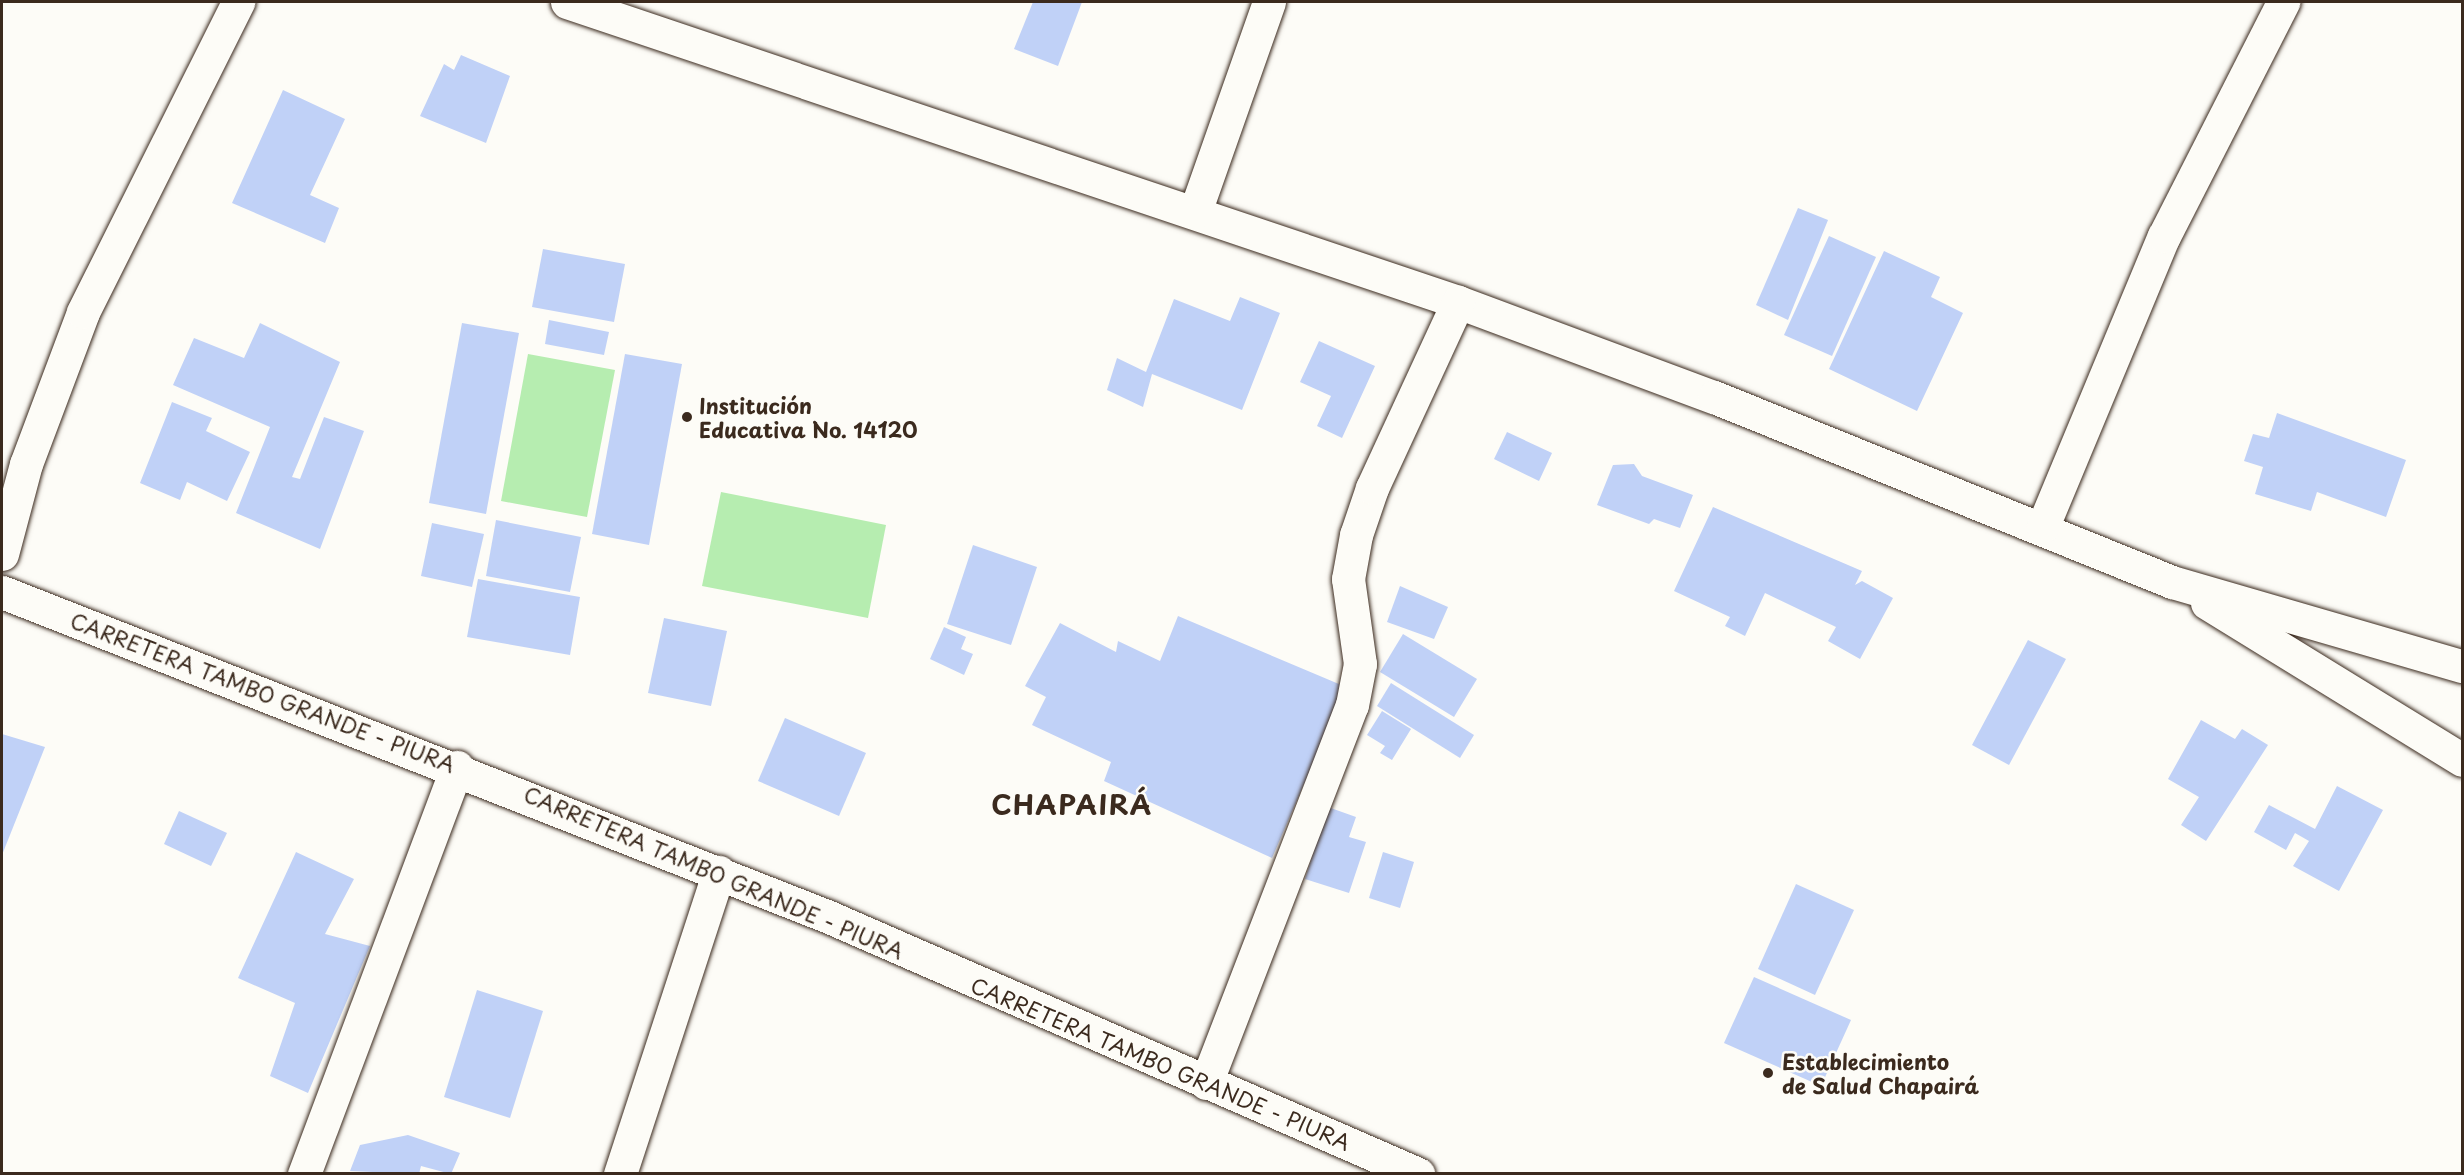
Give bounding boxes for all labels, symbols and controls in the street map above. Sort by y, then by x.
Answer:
place label: Institución Educativa No. 14120 [699,392,918,442]
marker: Institución Educativa No. 14120 [680,410,694,424]
street label: CARRETERA TAMBO GRANDE - PIURA [66,607,460,777]
street label: CARRETERA TAMBO GRANDE - PIURA [520,780,908,964]
district label: CHAPAIRÁ [991,788,1153,820]
street label: CARRETERA TAMBO GRANDE - PIURA [967,971,1355,1155]
place label: Establecimiento de Salud Chapairá [1782,1048,1981,1098]
marker: Establecimiento de Salud Chapairá [1759,1064,1777,1082]

